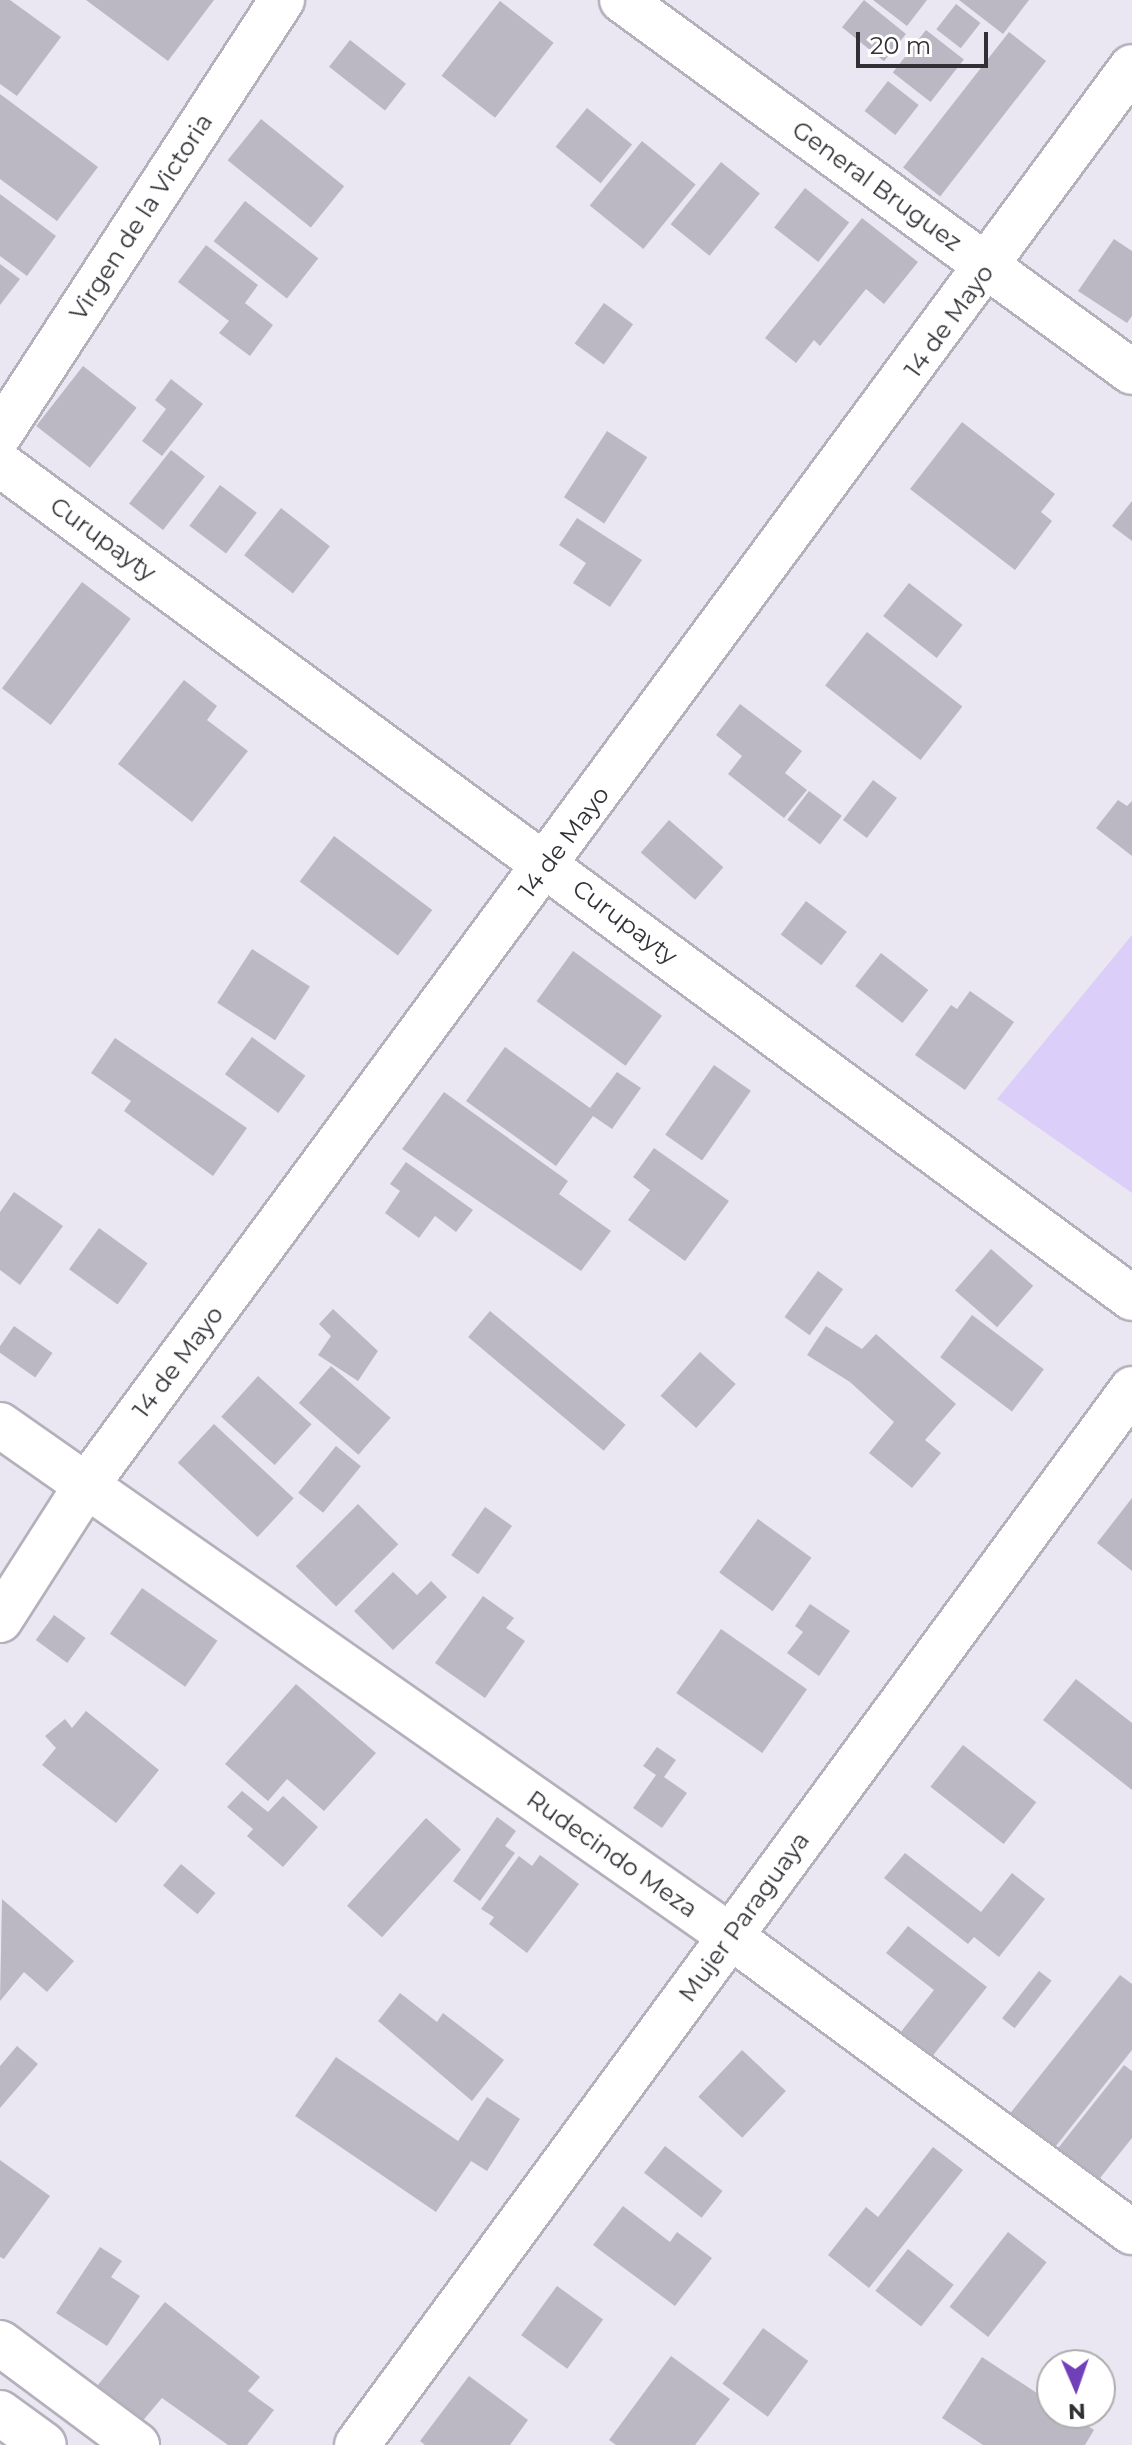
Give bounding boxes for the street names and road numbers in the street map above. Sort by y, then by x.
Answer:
street label: Virgen de la Victoria [63,108,219,326]
street label: General Bruguez [787,115,967,257]
street label: 14 de Mayo [899,259,999,383]
street label: Curupayty [45,491,161,587]
street label: 14 de Mayo [513,781,615,903]
street label: Curupayty [567,873,683,971]
street label: 14 de Mayo [127,1301,229,1423]
street label: Rudecindo Meza [521,1784,703,1924]
street label: Mujer Paraguaya [673,1826,815,2008]

